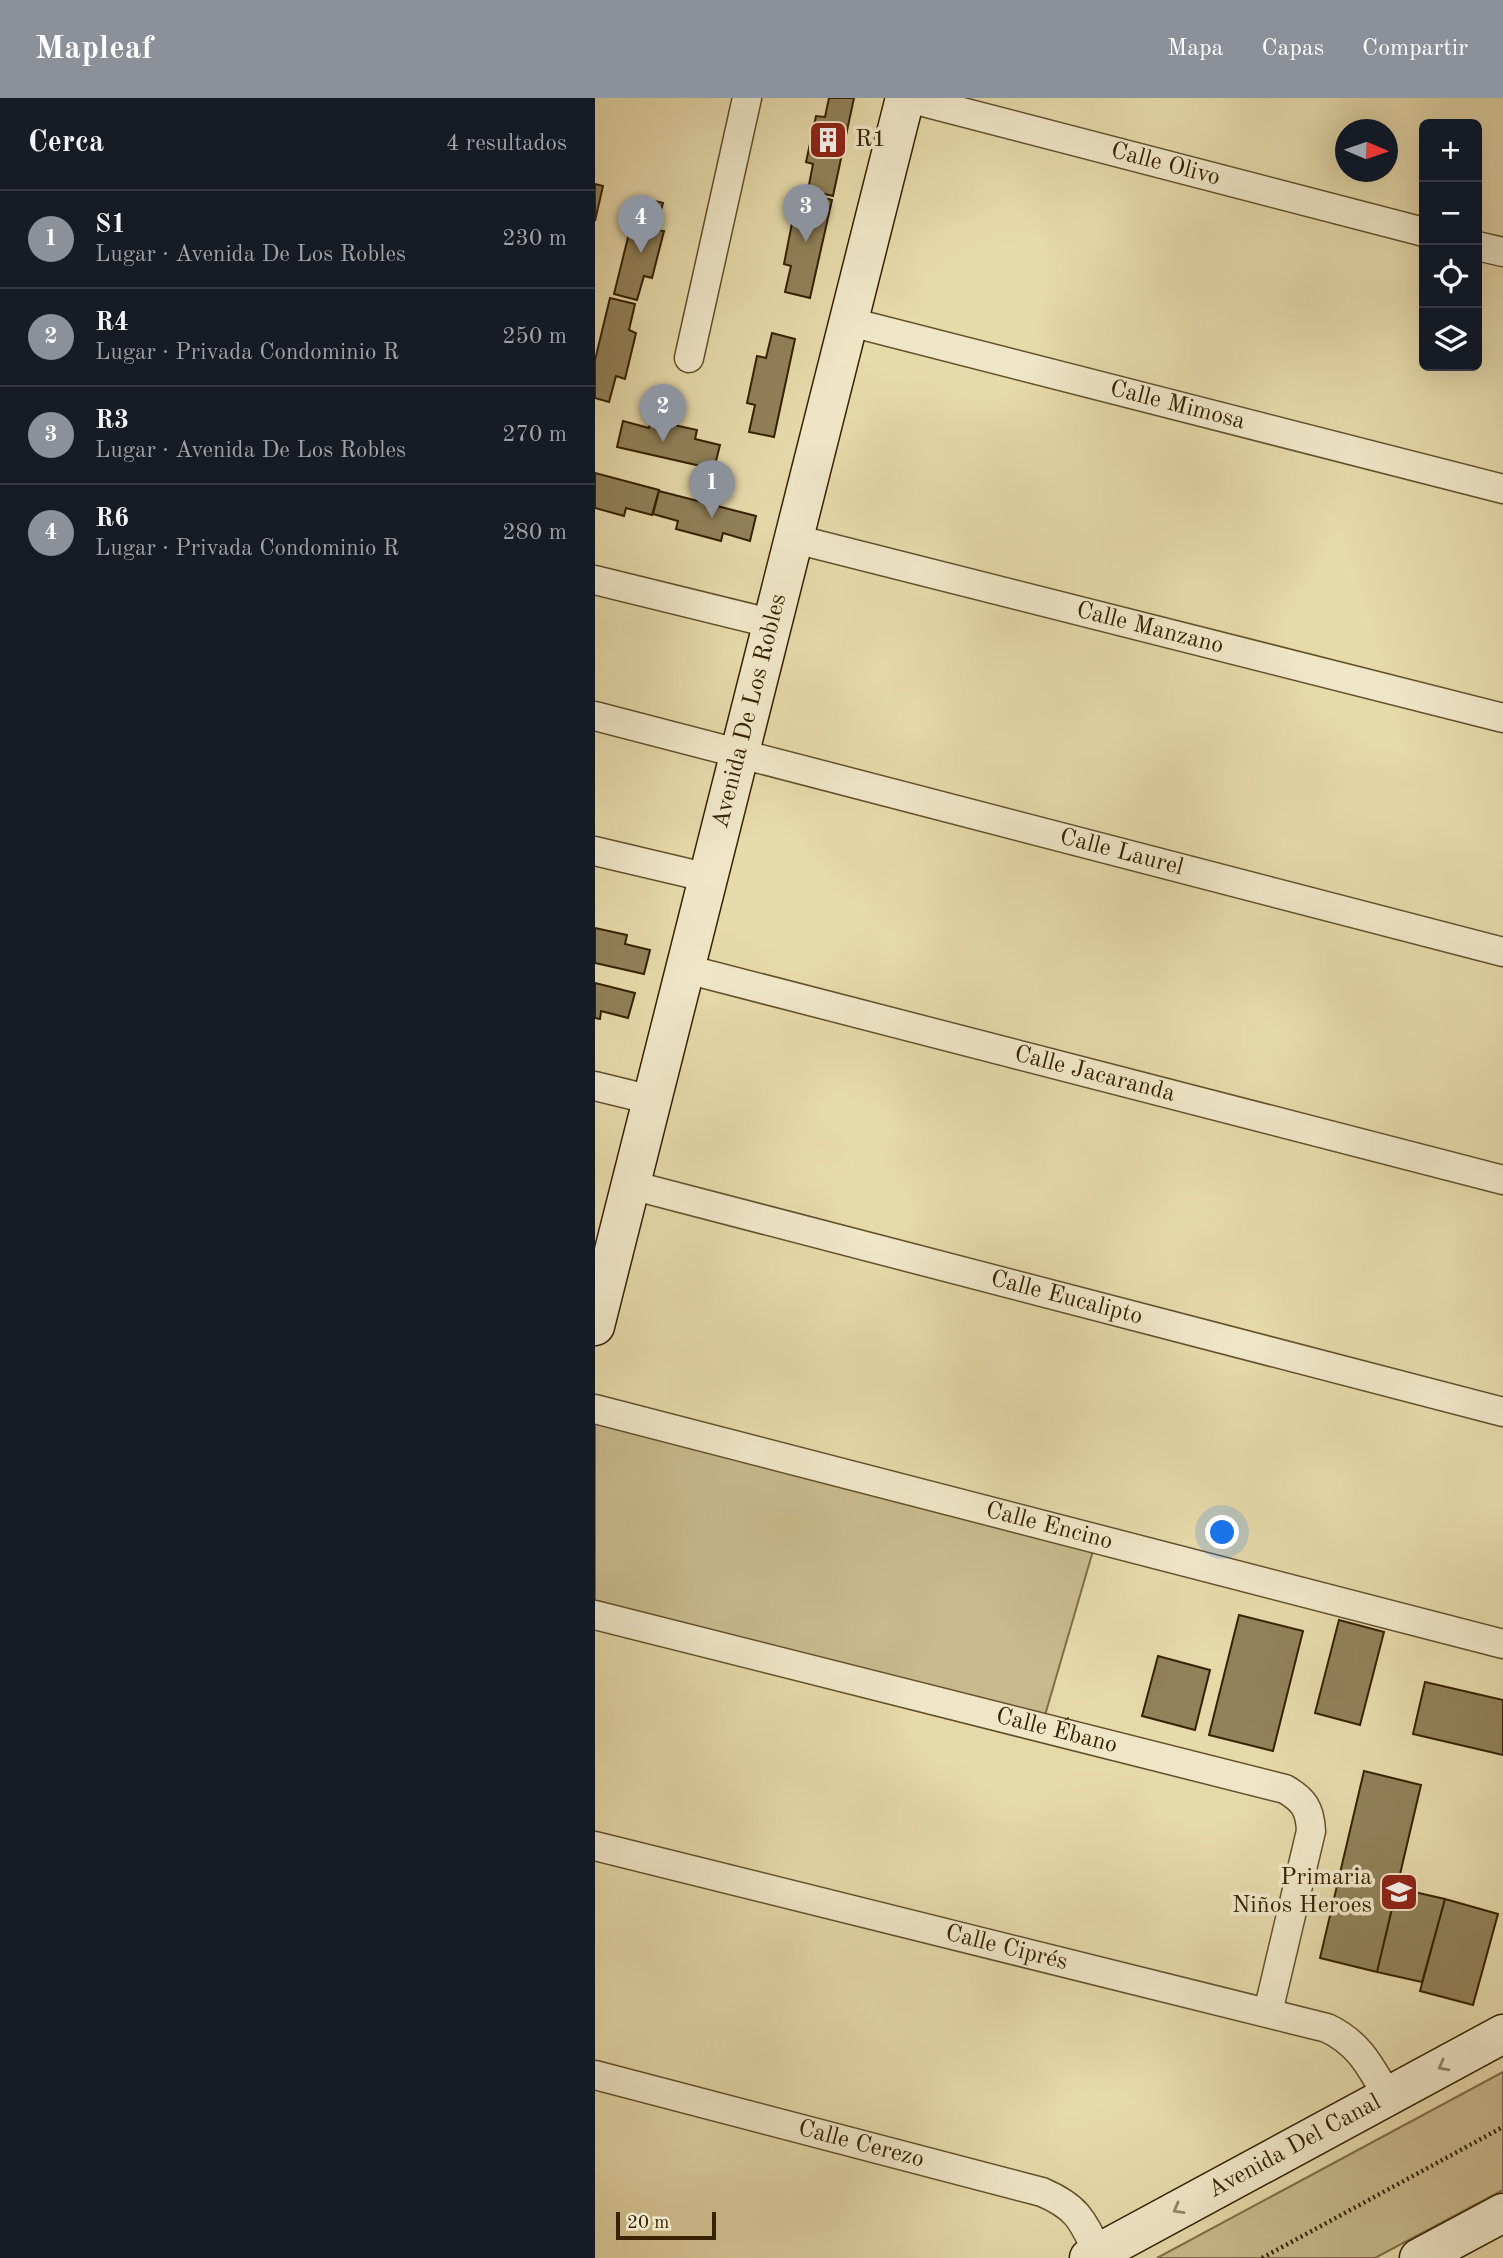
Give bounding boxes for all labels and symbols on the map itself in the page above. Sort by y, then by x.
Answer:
building icon: R1 [807,119,849,161]
north arrow [1335,119,1398,182]
place label: R1 [855,128,886,152]
street label: Calle Olivo [1108,139,1223,191]
pin: 3 [783,184,829,242]
pin: 4 [618,195,664,253]
street label: Calle Mimosa [1107,377,1248,435]
pin: 2 [640,384,686,442]
pin: 1 [689,460,735,518]
street label: Avenida De Los Robles [709,591,791,831]
street label: Calle Manzano [1074,599,1226,659]
street label: Calle Laurel [1057,825,1186,880]
street label: Calle Jacaranda [1012,1042,1178,1107]
street label: Calle Eucalipto [988,1267,1145,1330]
street label: Calle Encino [983,1499,1115,1554]
your location [1205,1515,1239,1549]
street label: Calle Ébano [993,1705,1120,1758]
place label: Primaria Niños Heroes [1232,1866,1372,1918]
school or university icon: Primaria Niños Heroes [1378,1871,1420,1913]
street label: Calle Ciprés [943,1922,1070,1975]
one-way arrow [1437,2058,1450,2071]
street label: Avenida Del Canal [1205,2090,1385,2203]
street label: Calle Cerezo [796,2117,927,2173]
one-way arrow [1173,2201,1185,2214]
scale bar [616,2209,716,2241]

